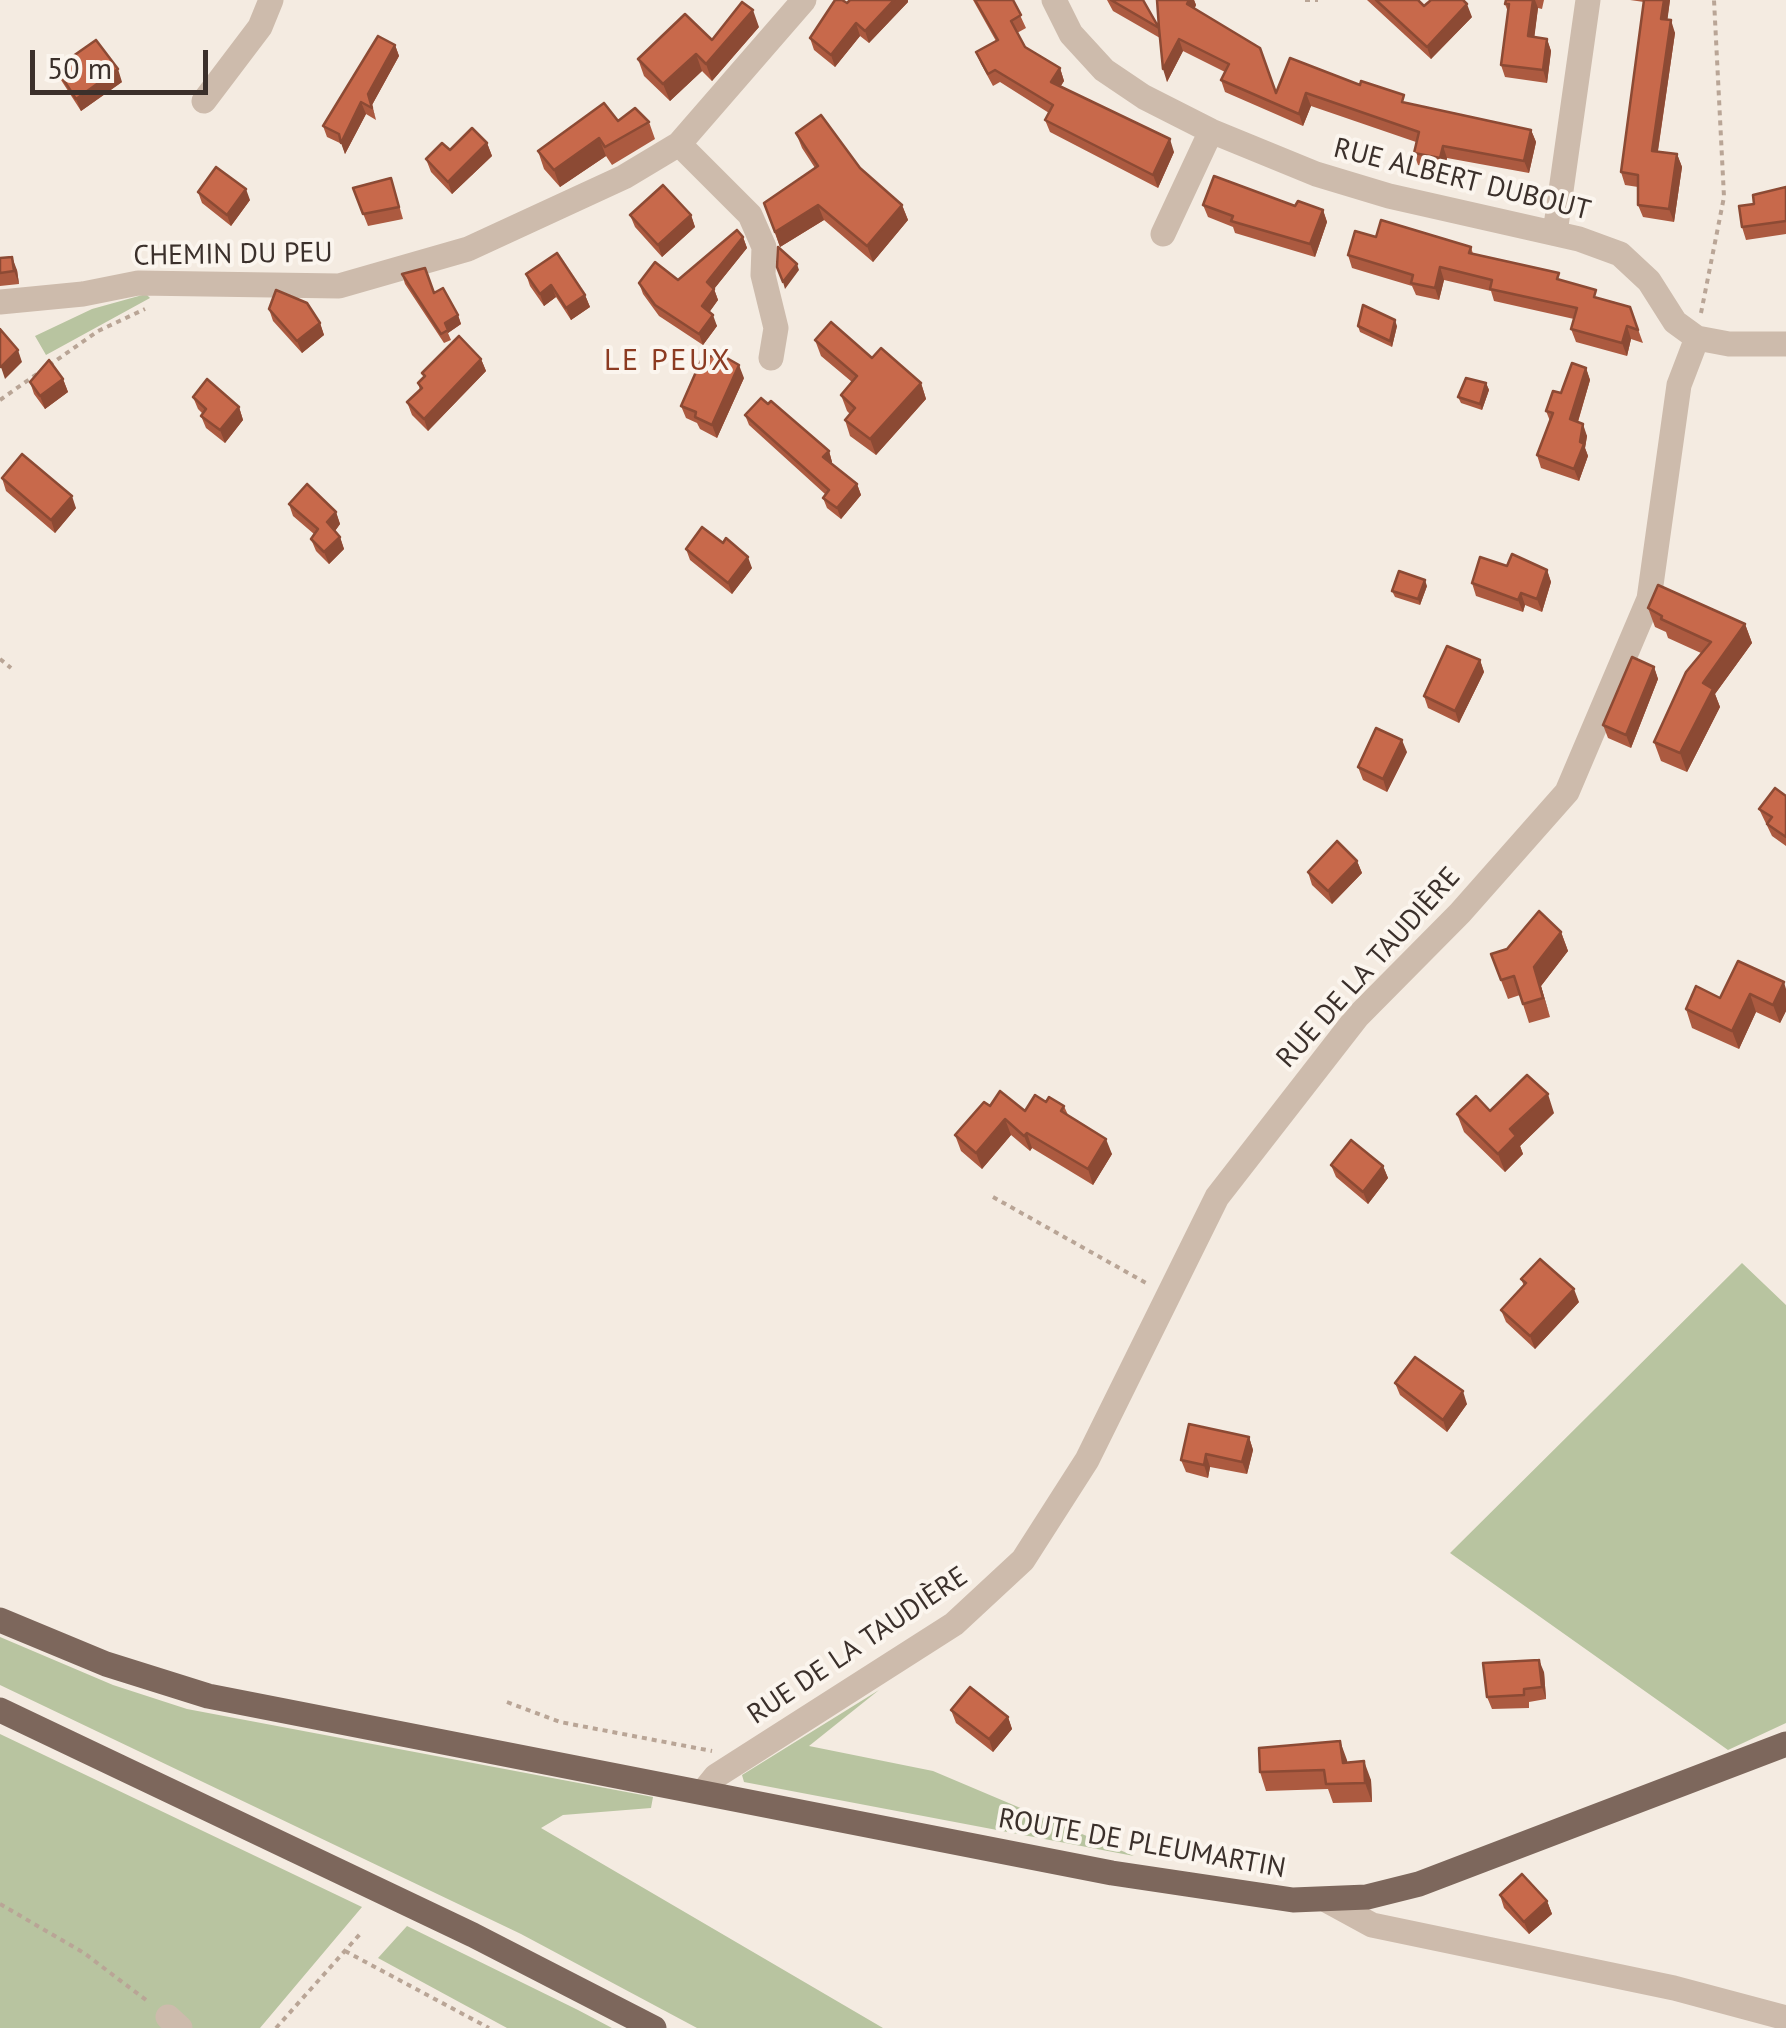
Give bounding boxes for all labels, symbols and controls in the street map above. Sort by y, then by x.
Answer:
scale bar [35,30,212,92]
text: 50 m [47,48,112,87]
street label: RUE ALBERT DUBOUT [1330,132,1594,228]
street label: CHEMIN DU PEU [133,236,333,274]
district label: LE PEUX [604,343,732,379]
street label: RUE DE LA TAUDIÈRE [1270,861,1468,1075]
street label: RUE DE LA TAUDIÈRE [742,1560,974,1732]
street label: ROUTE DE PLEUMARTIN [996,1802,1288,1886]

